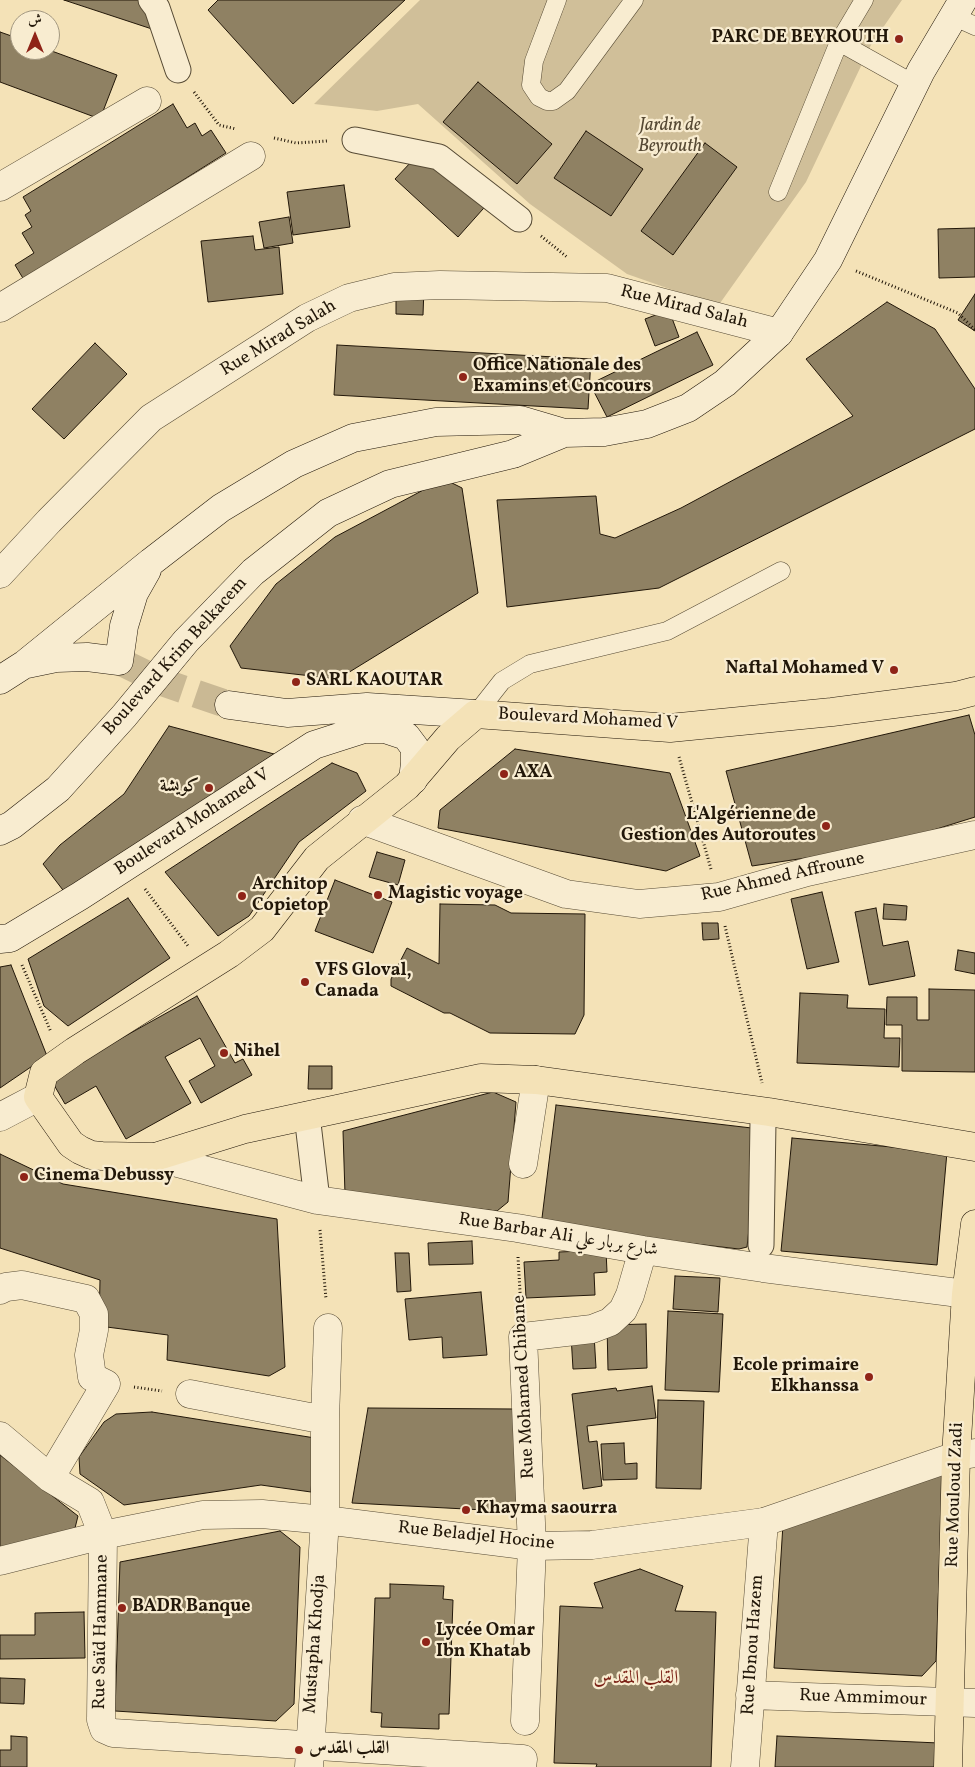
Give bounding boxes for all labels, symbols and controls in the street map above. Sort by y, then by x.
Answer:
north arrow [10,10,60,60]
text: ش [28,11,42,30]
place label: PARC DE BEYROUTH [712,28,889,50]
marker: PARC DE BEYROUTH [893,33,905,45]
park label: Jardin de Beyrouth [638,116,702,158]
street label: Rue Mirad Salah [618,282,750,334]
street label: Rue Mirad Salah [217,296,341,382]
place label: Office Nationale des Examins et Concours [473,356,651,398]
marker: Office Nationale des Examins et Concours [457,371,469,383]
street label: Boulevard Krim Belkacem [99,573,253,741]
place label: Naftal Mohamed V [725,659,884,681]
marker: Naftal Mohamed V [888,664,900,676]
place label: SARL KAOUTAR [306,671,443,693]
marker: SARL KAOUTAR [290,676,302,688]
street label: Boulevard Mohamed V [497,704,679,736]
place label: AXA [514,763,552,785]
street label: Boulevard Mohamed V [111,765,275,881]
marker: AXA [498,768,510,780]
place label: كويشة [160,777,199,799]
marker: كويشة [203,782,215,794]
place label: L'Algérienne de Gestion des Autoroutes [621,805,816,848]
marker: L'Algérienne de Gestion des Autoroutes [820,820,832,832]
street label: Rue Ahmed Affroune [699,849,867,907]
place label: Architop Copietop [252,875,328,918]
place label: Magistic voyage [388,884,523,906]
marker: Magistic voyage [372,889,384,901]
marker: Architop Copietop [236,890,248,902]
place label: VFS Gloval, Canada [315,961,412,1004]
marker: VFS Gloval, Canada [299,976,311,988]
place label: Nihel [234,1042,280,1064]
marker: Nihel [218,1047,230,1059]
place label: Cinema Debussy [34,1166,174,1188]
marker: Cinema Debussy [18,1171,30,1183]
street label: Rue Barbar Ali شارع بربار علي [457,1210,659,1262]
street label: Rue Mohamed Chibane [509,1294,541,1480]
place label: Ecole primaire Elkhanssa [733,1356,859,1398]
marker: Ecole primaire Elkhanssa [863,1371,875,1383]
street label: Rue Mouloud Zadi [943,1422,969,1568]
place label: Khayma saourra [476,1499,617,1521]
marker: Khayma saourra [460,1504,472,1516]
street label: Rue Beladjel Hocine [397,1518,555,1556]
street label: Rue Saïd Hammane [90,1554,114,1710]
street label: Mustapha Khodja [300,1574,332,1714]
street label: Rue Ibnou Hazem [738,1574,770,1716]
place label: BADR Banque [132,1597,250,1619]
marker: BADR Banque [116,1602,128,1614]
place label: Lycée Omar Ibn Khatab [436,1621,535,1664]
marker: Lycée Omar Ibn Khatab [420,1636,432,1648]
district label: القلب المقدس [594,1669,678,1691]
street label: Rue Ammimour [799,1686,927,1712]
place label: القلب المقدس [309,1739,389,1761]
marker: القلب المقدس [293,1744,305,1756]

